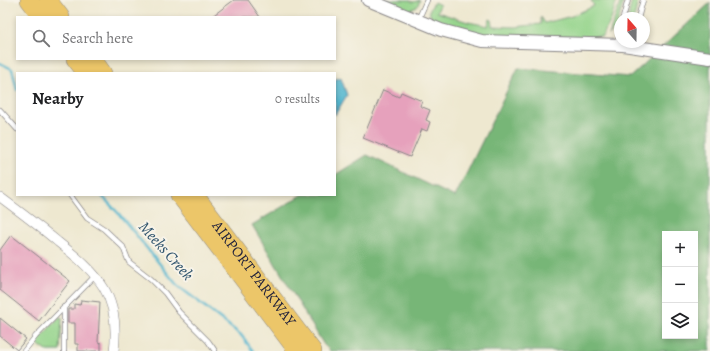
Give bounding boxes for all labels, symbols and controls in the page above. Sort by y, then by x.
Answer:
north arrow [614,12,650,48]
search box [16,16,336,60]
icon: search [30,27,52,49]
text: Search here [62,28,133,48]
text: Nearby [32,87,83,110]
text: 0 results [275,90,320,107]
street label: AIRPORT PARKWAY [207,216,301,331]
water label: Meeks Creek [133,217,199,285]
map controls [662,231,698,339]
button: + [662,231,698,267]
button: − [662,267,698,303]
button: layers [662,303,698,339]

